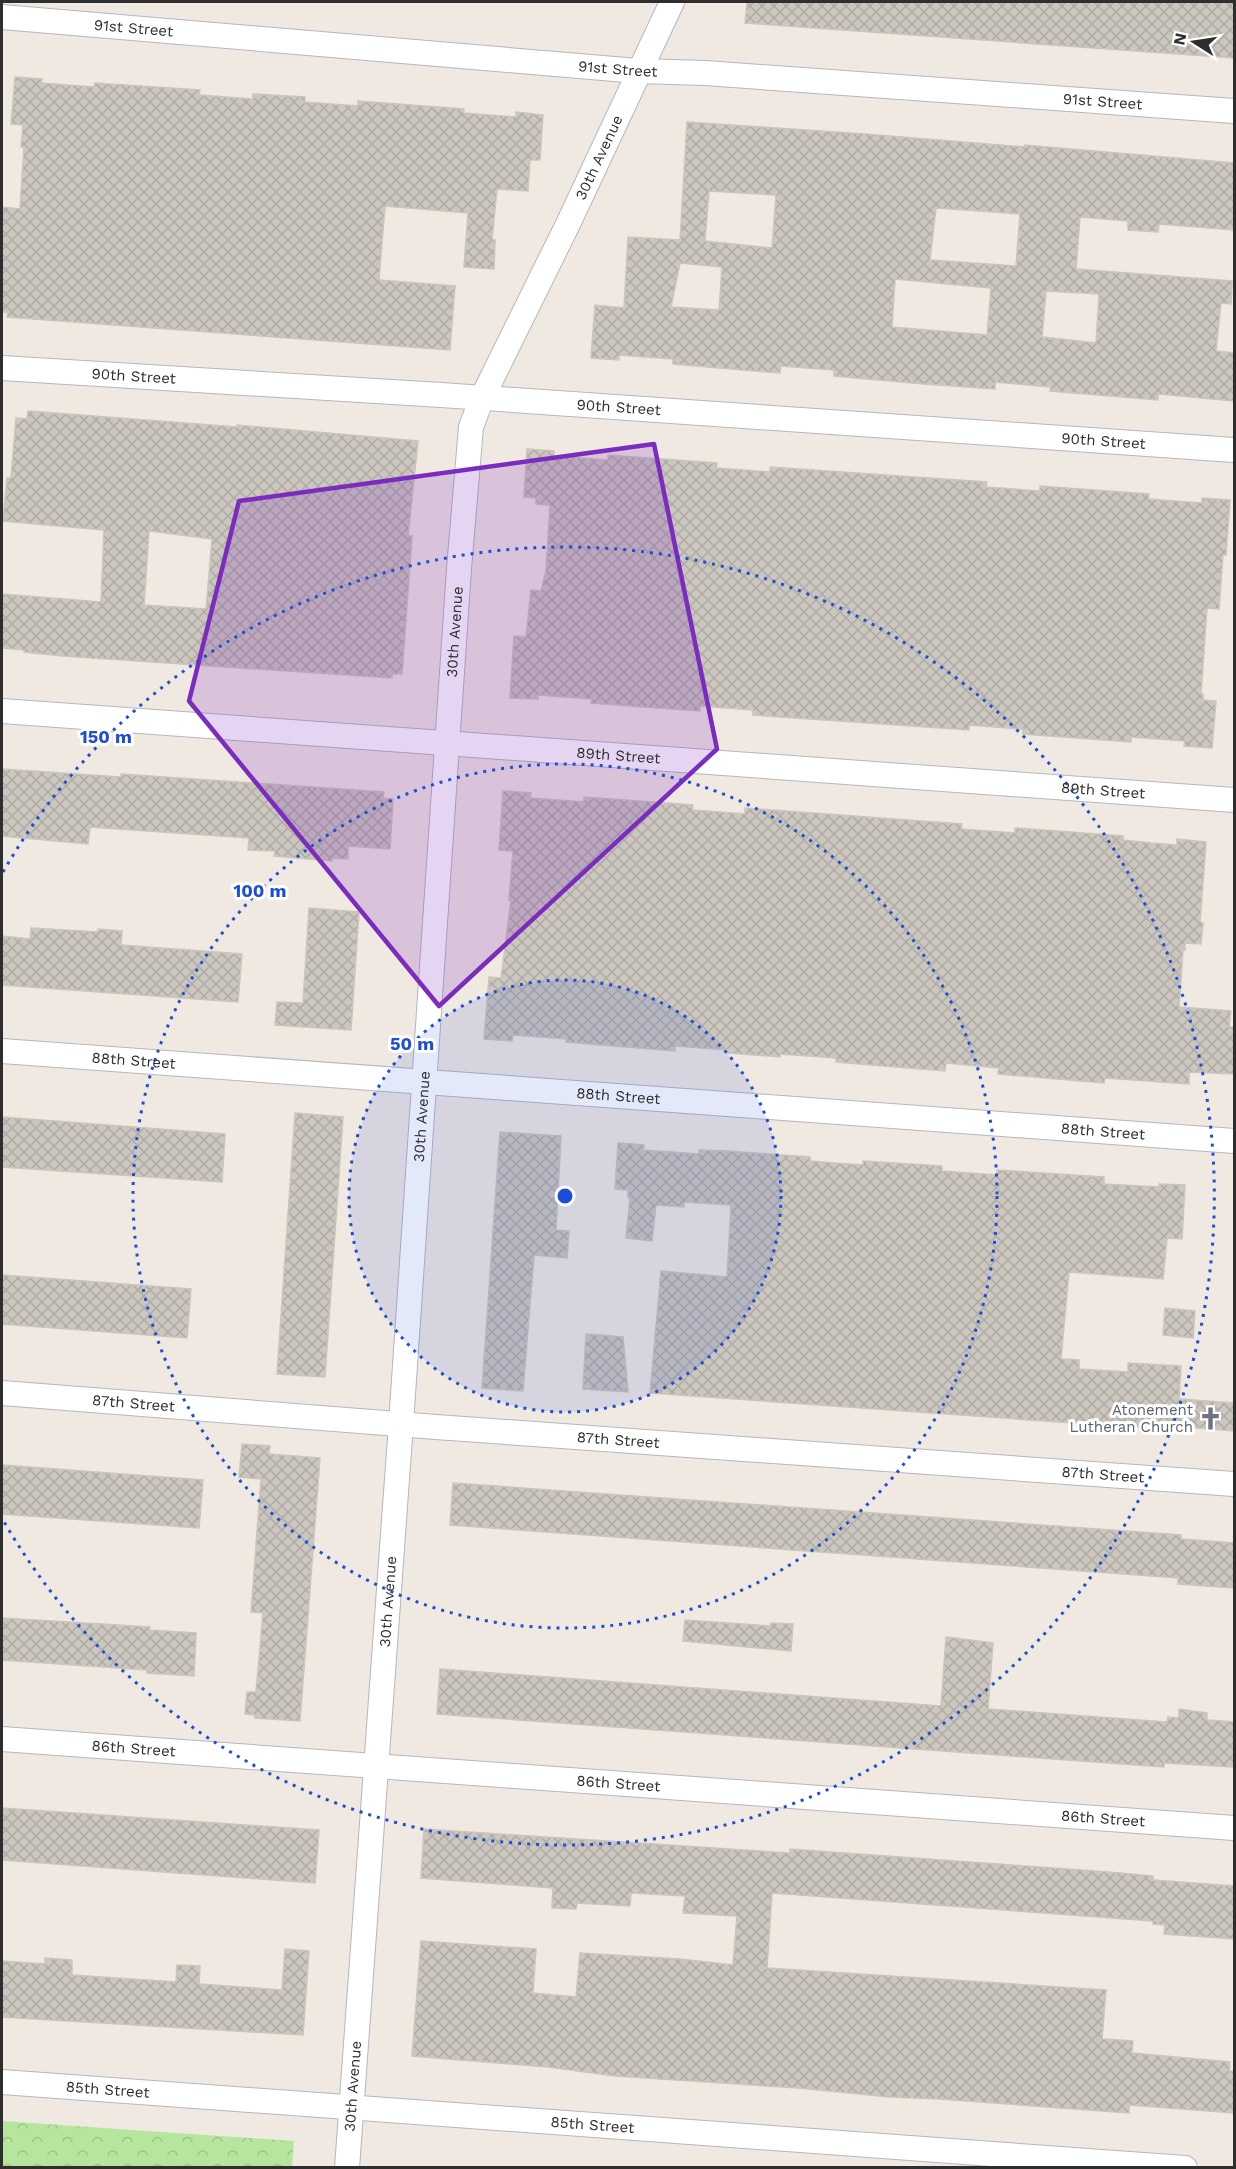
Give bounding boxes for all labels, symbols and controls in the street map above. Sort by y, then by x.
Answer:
north arrow [1164,12,1224,72]
street label: 91st Street [93,16,175,41]
text: N [1169,31,1190,47]
street label: 91st Street [577,57,659,81]
street label: 91st Street [1062,90,1144,113]
street label: 30th Avenue [572,112,627,203]
street label: 90th Street [91,365,177,388]
street label: 90th Street [576,395,662,419]
street label: 90th Street [1061,429,1147,453]
street label: 30th Avenue [443,586,467,678]
text: 150 m [80,726,132,747]
street label: 89th Street [576,744,662,768]
street label: 89th Street [1060,779,1147,803]
text: 100 m [233,880,287,901]
text: 50 m [390,1033,434,1054]
street label: 88th Street [91,1049,177,1073]
street label: 30th Avenue [410,1071,434,1163]
street label: 88th Street [576,1084,662,1108]
street label: 88th Street [1060,1119,1147,1144]
centre of rings [555,1186,575,1206]
street label: 87th Street [92,1391,176,1416]
place label: Atonement Lutheran Church [1070,1401,1194,1436]
church icon: Atonement Lutheran Church [1198,1406,1224,1432]
street label: 87th Street [576,1428,661,1452]
street label: 87th Street [1061,1463,1146,1487]
street label: 30th Avenue [376,1555,400,1648]
street label: 86th Street [91,1736,177,1761]
street label: 86th Street [576,1772,662,1796]
street label: 86th Street [1060,1807,1147,1831]
street label: 30th Avenue [341,2040,365,2132]
street label: 85th Street [65,2078,151,2102]
street label: 85th Street [550,2113,636,2137]

